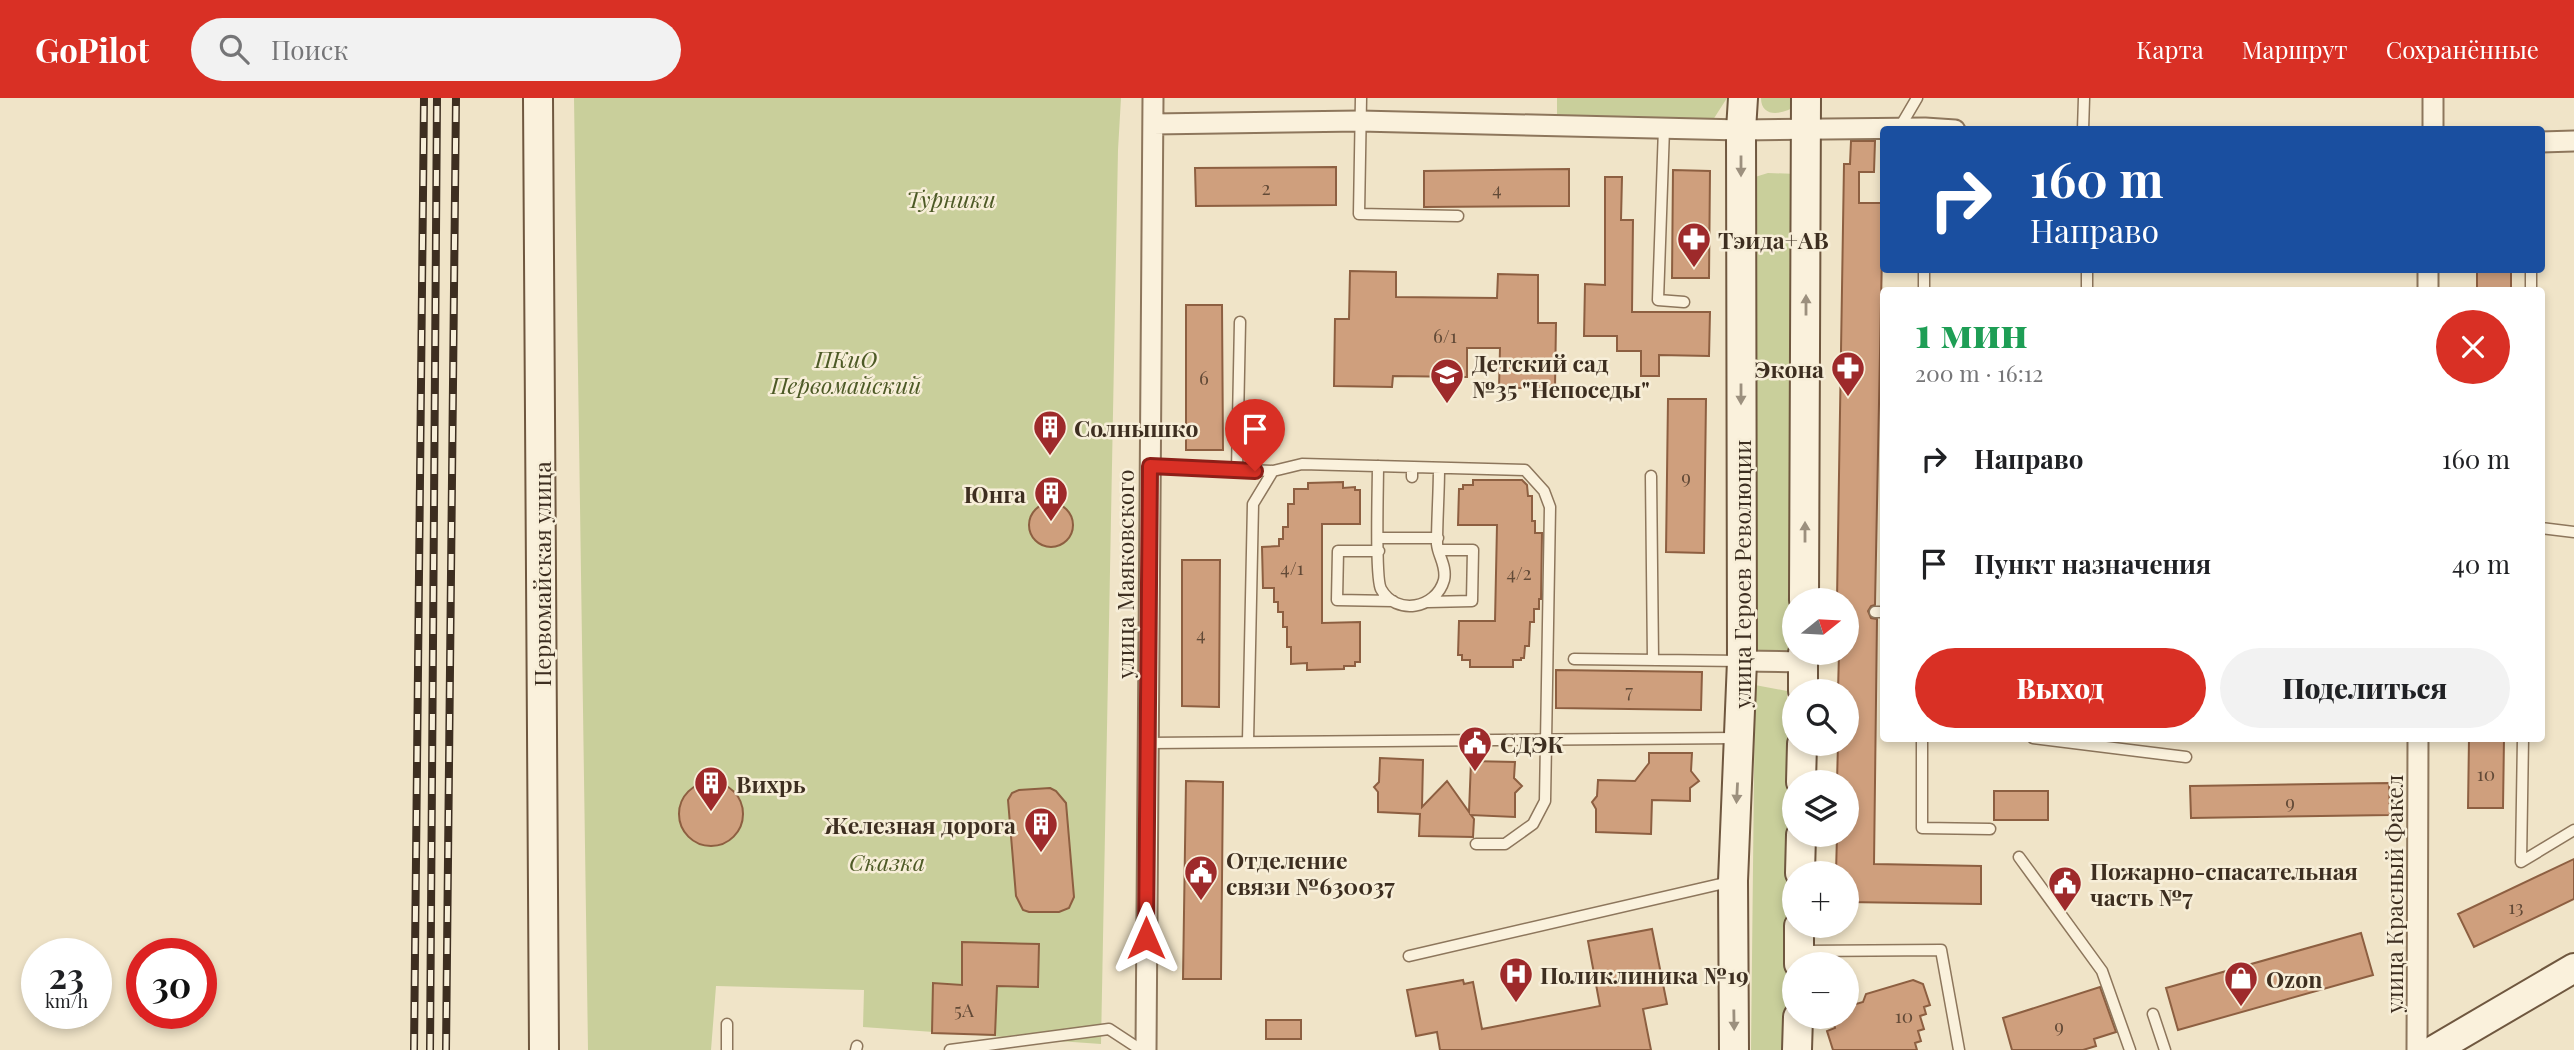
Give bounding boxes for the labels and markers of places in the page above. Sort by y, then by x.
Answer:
pharmacy icon: Тэида+АВ [1675,220,1713,269]
place label: Тэида+АВ [1718,224,1829,255]
place label: Детский сад №35 "Непоседы" [1472,347,1650,404]
pharmacy icon: Экона [1829,349,1867,398]
place label: Экона [1754,353,1824,384]
school or university icon: Детский сад №35 "Непоседы" [1428,356,1466,405]
pin [1225,399,1285,471]
building icon: Солнышко [1031,408,1069,457]
place label: Солнышко [1074,412,1198,443]
building icon: Юнга [1032,474,1070,523]
place label: Юнга [964,478,1026,509]
public building icon: СДЭК [1456,724,1494,773]
place label: СДЭК [1500,728,1564,759]
building icon: Вихрь [692,764,730,813]
place label: Вихрь [736,768,806,799]
building icon: Железная дорога [1022,805,1060,854]
place label: Железная дорога [823,809,1016,840]
place label: Отделение связи №630037 [1226,844,1395,901]
public building icon: Отделение связи №630037 [1182,853,1220,902]
place label: Пожарно-спасательная часть №7 [2090,855,2358,912]
public building icon: Пожарно-спасательная часть №7 [2046,864,2084,913]
hospital icon: Поликлиника №19 [1497,955,1535,1004]
place label: Поликлиника №19 [1540,959,1749,990]
shop icon: Ozon [2222,959,2260,1008]
place label: Ozon [2266,963,2322,994]

